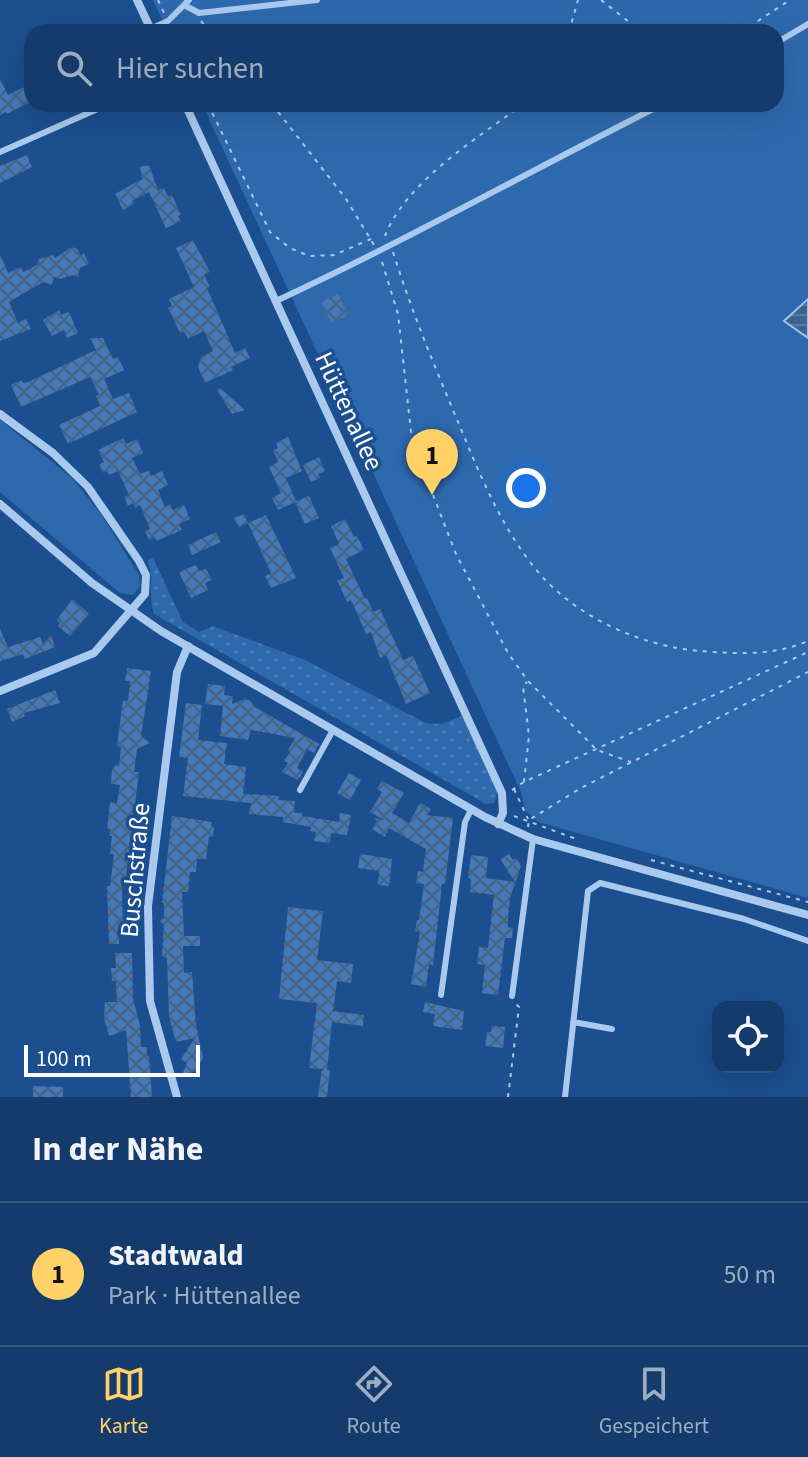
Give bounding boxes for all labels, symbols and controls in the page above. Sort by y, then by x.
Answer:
search box [24,24,784,112]
icon: search [52,46,96,90]
text: Hier suchen [116,47,264,90]
street label: Hüttenallee [305,346,393,476]
pin: 1 [406,429,458,495]
your location [506,468,546,508]
street label: Buschstraße [111,801,159,939]
map controls [712,1001,784,1073]
button: locate [712,1001,784,1073]
scale bar [24,1041,200,1077]
text: 100 m [36,1043,91,1075]
text: In der Nähe [32,1125,203,1174]
text: Stadtwald [108,1234,244,1277]
text: 1 [51,1256,65,1293]
text: 50 m [723,1256,776,1293]
text: Park · Hüttenallee [108,1277,301,1314]
tab: Karte [99,1362,149,1442]
tab: Route [347,1362,401,1442]
tab: Gespeichert [599,1362,709,1442]

